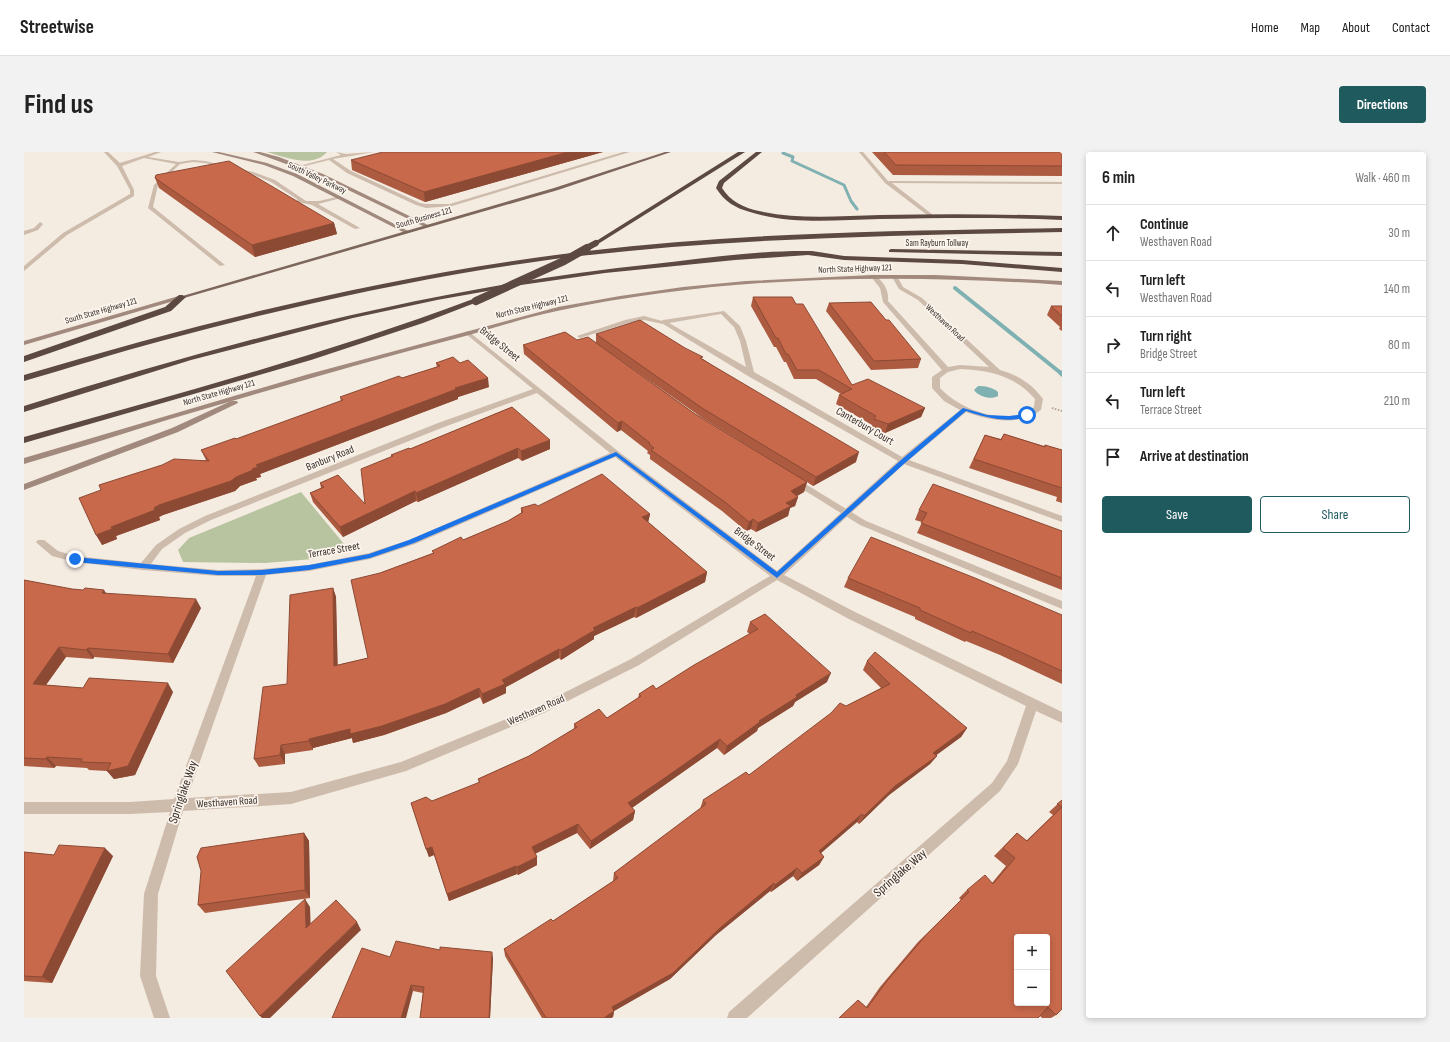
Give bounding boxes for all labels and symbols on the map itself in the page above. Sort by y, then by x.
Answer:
street label: South Valley Parkway [286,160,349,197]
street label: South Business 121 [395,205,454,231]
street label: Sam Rayburn Tollway [906,238,969,249]
street label: North State Highway 121 [818,262,893,276]
street label: North State Highway 121 [495,293,570,321]
street label: South State Highway 121 [64,295,139,327]
street label: Westhaven Road [923,302,967,344]
street label: Bridge Street [477,324,523,365]
street label: North State Highway 121 [182,377,257,408]
street label: Canterbury Court [834,404,897,448]
route start [1018,406,1036,424]
street label: Banbury Road [304,442,356,474]
street label: Bridge Street [732,524,779,564]
street label: Terrace Street [307,539,361,561]
route end [66,550,84,568]
street label: Westhaven Road [506,692,567,728]
street label: Springlake Way [165,758,201,826]
street label: Westhaven Road [196,793,258,811]
street label: Springlake Way [870,846,930,900]

